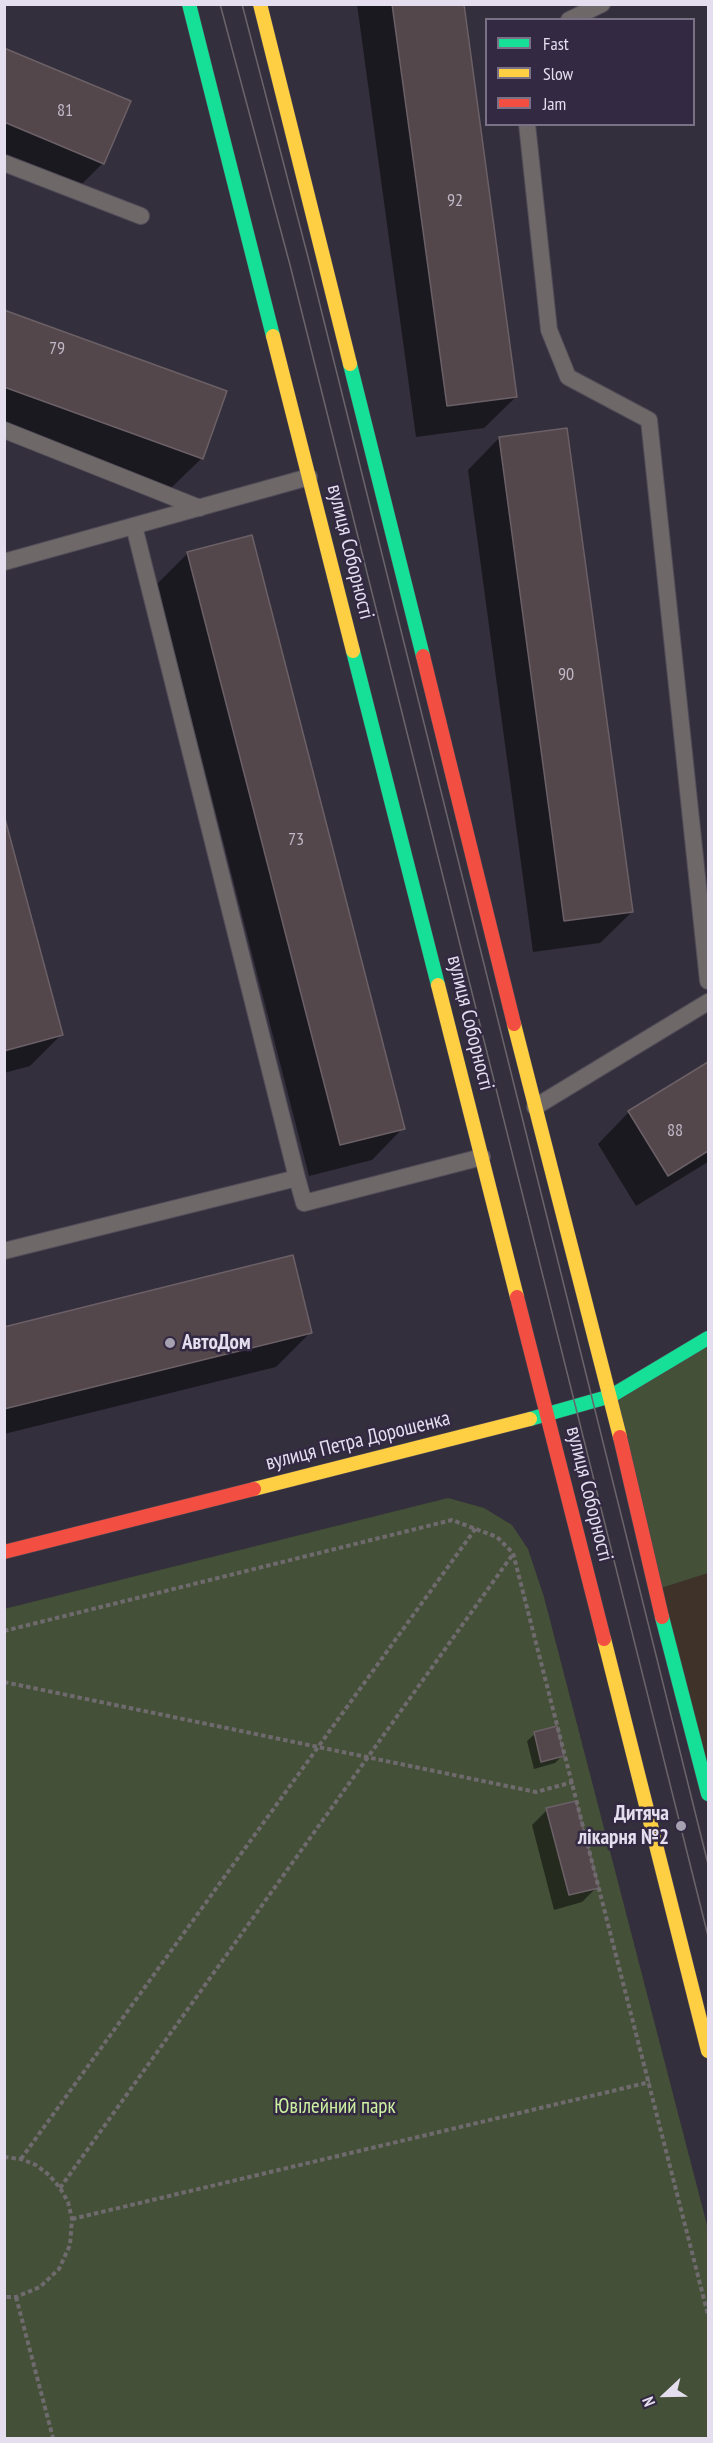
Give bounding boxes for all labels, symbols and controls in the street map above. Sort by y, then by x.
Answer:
legend [485,18,695,126]
text: Fast [543,32,569,55]
text: Slow [543,62,573,85]
text: Jam [543,92,566,115]
house number: 81 [57,100,73,122]
house number: 92 [447,190,463,212]
house number: 79 [49,338,65,360]
street label: вулиця Соборності [321,482,379,622]
house number: 90 [558,664,574,686]
house number: 73 [288,829,304,851]
street label: вулиця Соборності [441,953,499,1093]
house number: 88 [667,1120,683,1142]
place label: АвтоДом [182,1330,251,1356]
marker: АвтоДом [163,1336,177,1350]
street label: вулиця Петра Дорошенка [263,1406,453,1476]
street label: вулиця Соборності [560,1424,618,1564]
place label: Дитяча лікарня №2 [578,1801,669,1851]
marker: Дитяча лікарня №2 [674,1819,688,1833]
park label: Ювілейний парк [274,2094,396,2120]
north arrow [635,2365,695,2425]
text: N [637,2394,659,2410]

